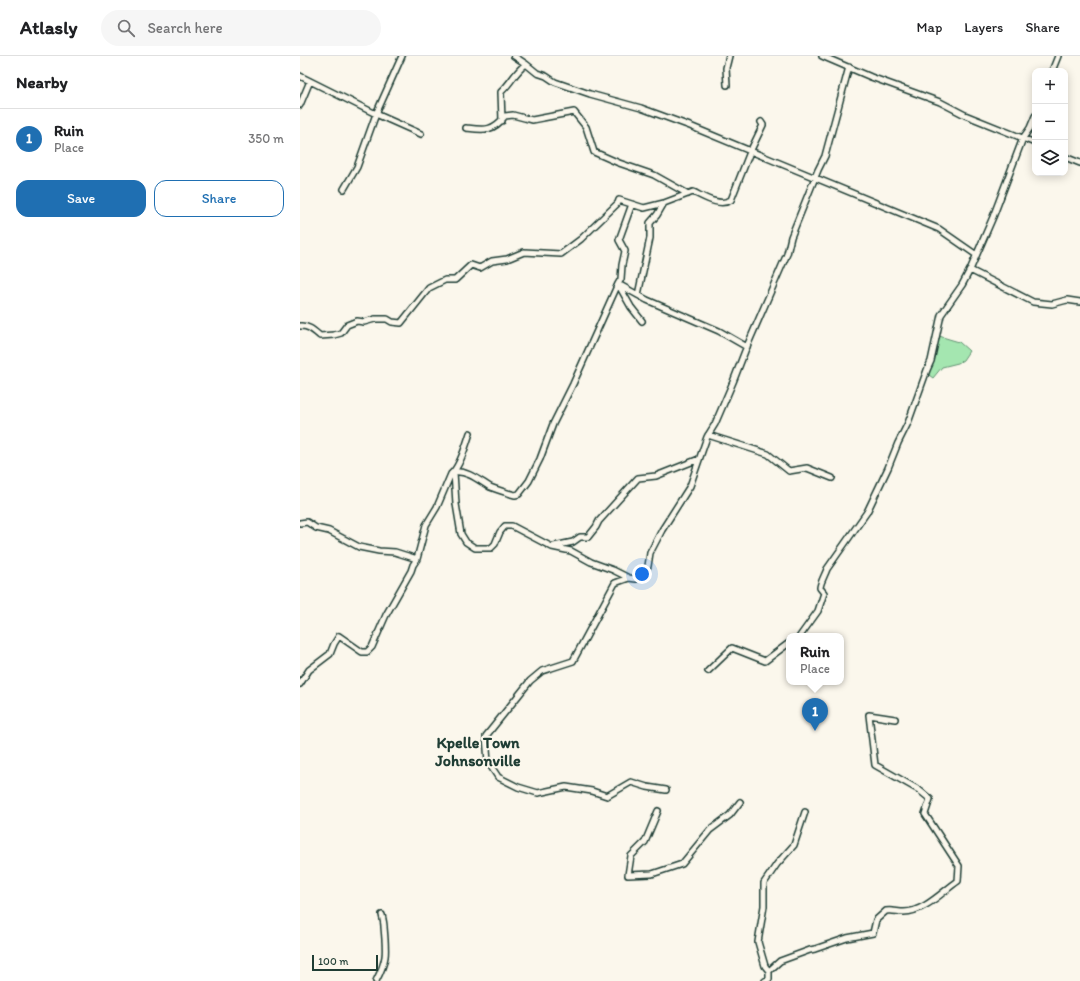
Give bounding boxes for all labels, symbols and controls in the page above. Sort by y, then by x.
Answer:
search box [101,10,381,46]
text: Atlasly [20,16,77,39]
icon: search [115,17,137,39]
text: Search here [147,19,223,37]
text: Map [917,19,942,36]
text: Layers [964,19,1003,36]
text: Share [1025,19,1060,36]
map controls [1032,68,1068,176]
button: + [1032,68,1068,104]
text: Nearby [16,72,68,92]
button: − [1032,104,1068,140]
text: Ruin [54,122,84,140]
text: 1 [26,131,32,146]
text: 350 m [248,131,284,146]
text: Place [54,140,84,155]
button: layers [1032,140,1068,176]
button: Save [16,180,146,217]
button: Share [154,180,284,217]
your location [632,564,652,584]
popup [786,633,844,685]
text: Ruin [800,643,830,661]
text: Place [800,661,830,676]
pin: 1 [802,698,828,731]
district label: Kpelle Town Johnsonville [434,733,521,770]
scale bar [312,953,378,972]
text: 100 m [318,955,348,968]

